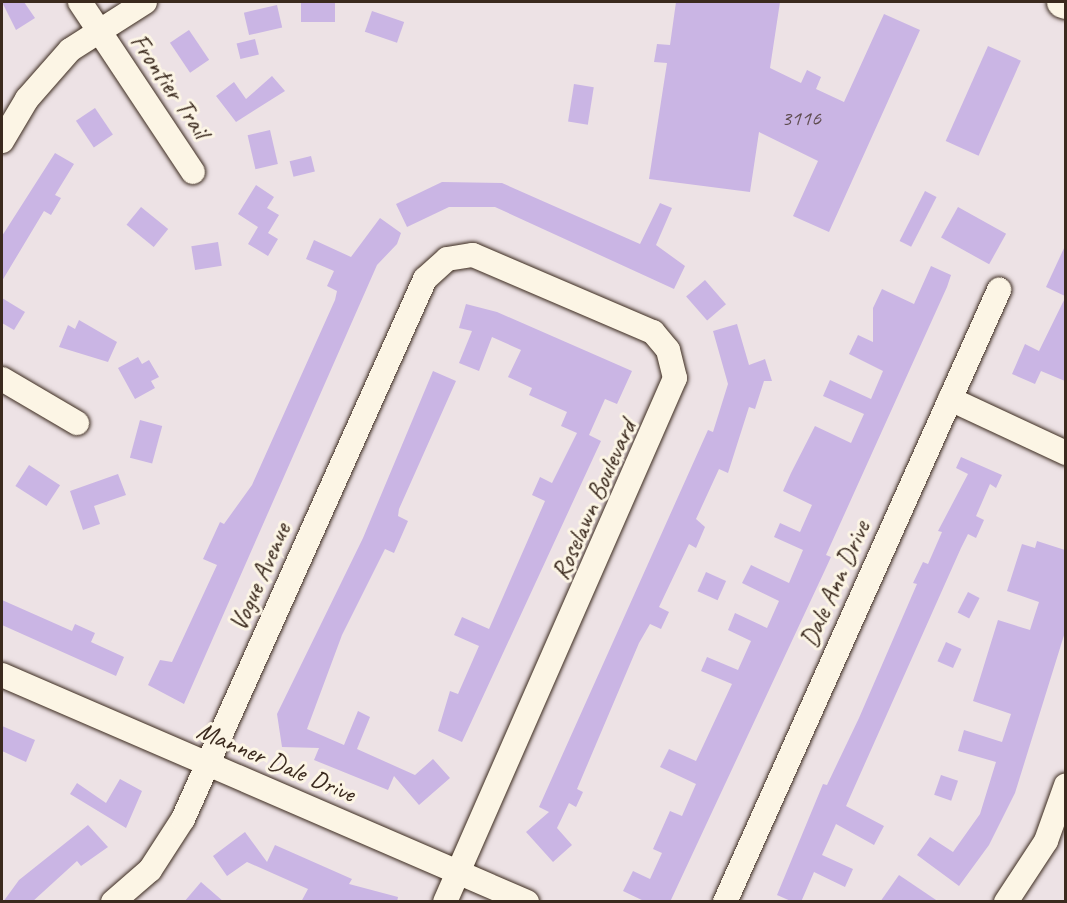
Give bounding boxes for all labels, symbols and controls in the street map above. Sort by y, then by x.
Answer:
street label: Frontier Trail [124,28,216,144]
house number: 3116 [781,106,821,132]
street label: Roselawn Boulevard [545,415,643,585]
street label: Dale Ann Drive [793,516,877,652]
street label: Vogue Avenue [222,518,298,636]
street label: Manner Dale Drive [192,714,360,810]

